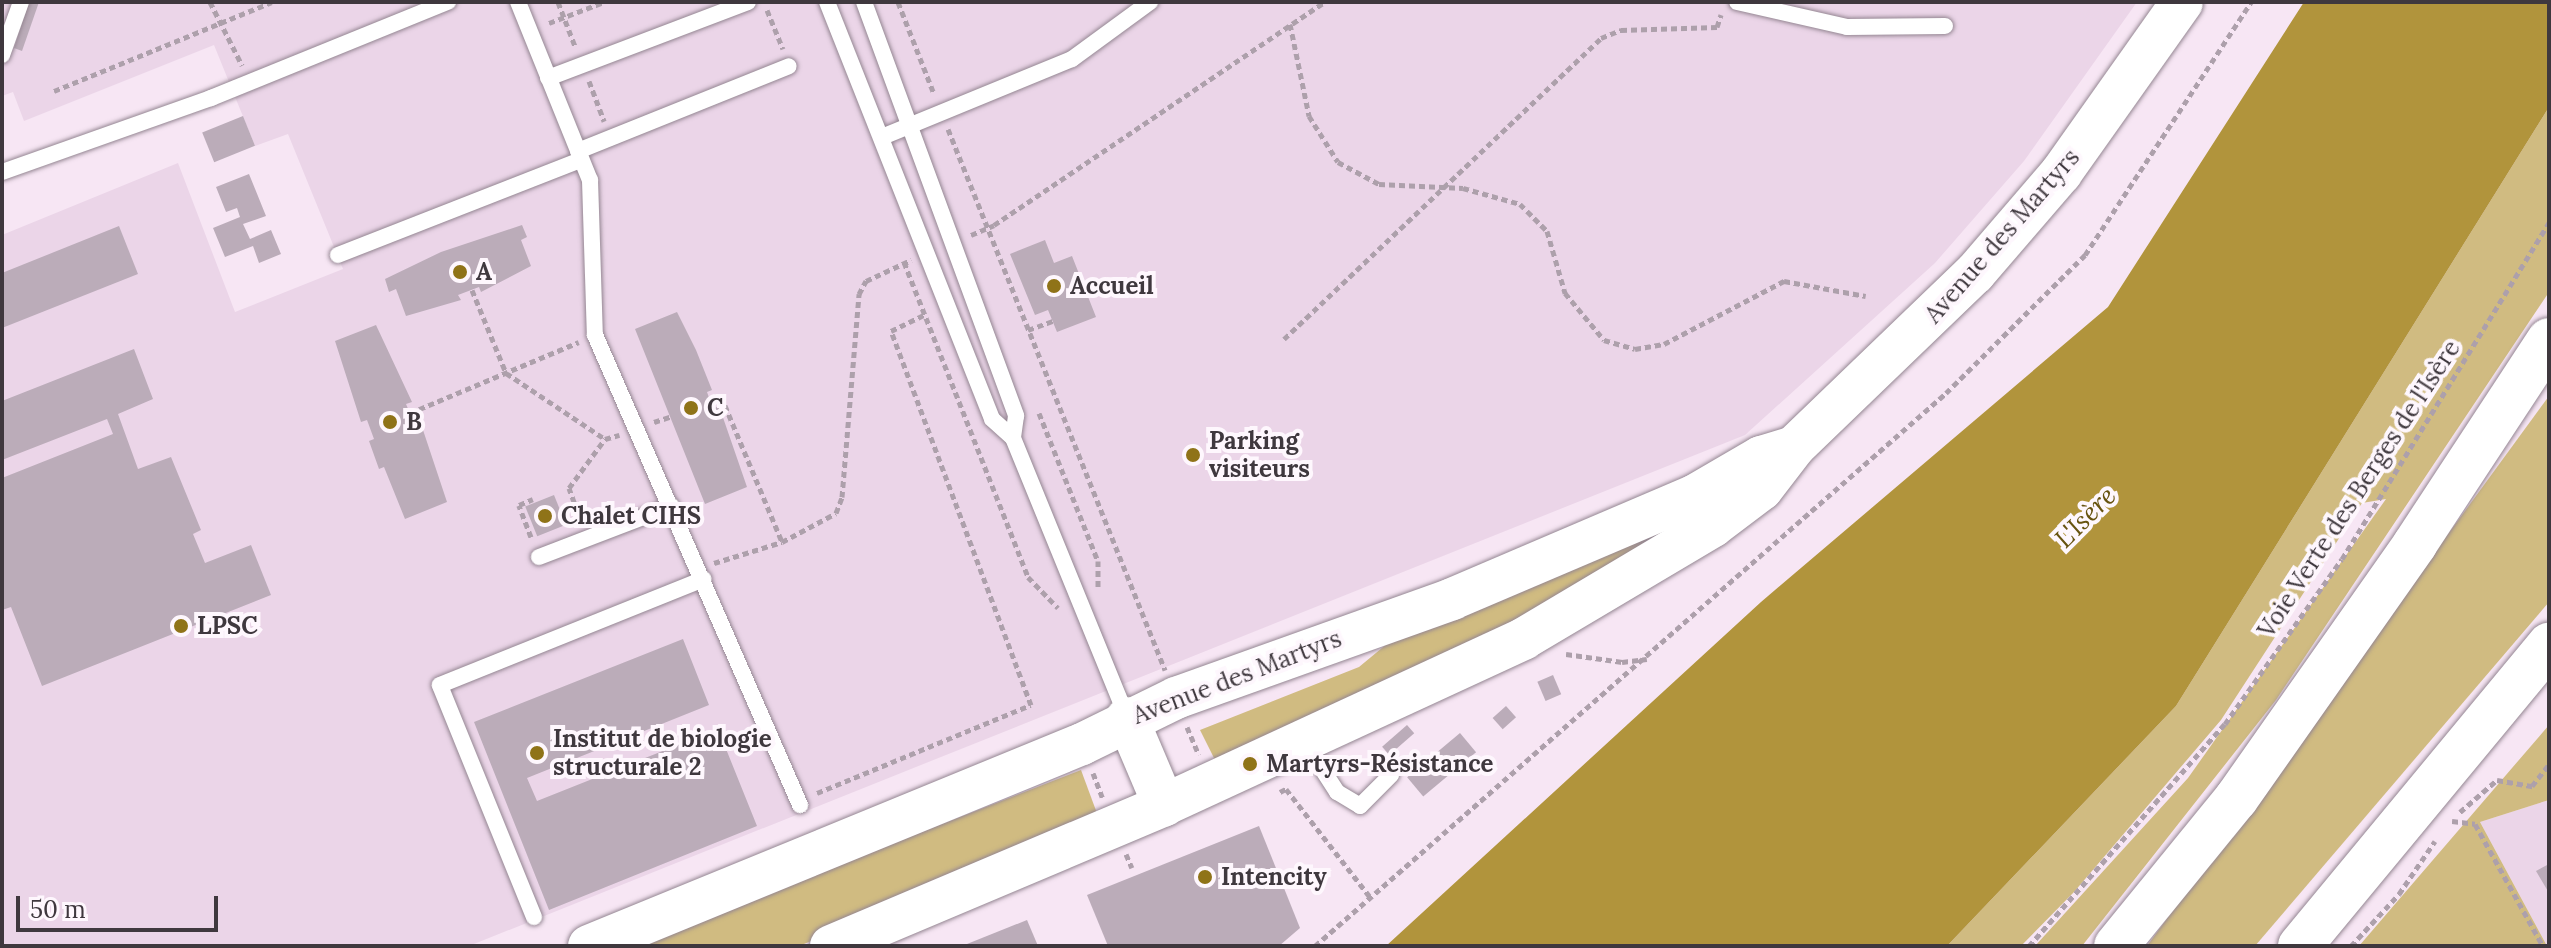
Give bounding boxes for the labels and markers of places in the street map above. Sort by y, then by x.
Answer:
place label: A [476,258,492,286]
marker: A [451,263,469,281]
place label: Accueil [1070,272,1154,300]
marker: Accueil [1045,277,1063,295]
place label: C [707,394,724,422]
marker: C [682,399,700,417]
place label: B [406,408,422,436]
marker: B [381,413,399,431]
place label: Parking visiteurs [1209,427,1310,483]
marker: Parking visiteurs [1184,446,1202,464]
place label: Chalet CIHS [561,502,701,530]
marker: Chalet CIHS [536,507,554,525]
place label: LPSC [197,612,258,640]
marker: LPSC [172,617,190,635]
place label: Institut de biologie structurale 2 [553,725,772,781]
marker: Institut de biologie structurale 2 [528,744,546,762]
place label: Martyrs-Résistance [1266,750,1493,778]
marker: Martyrs-Résistance [1241,755,1259,773]
place label: Intencity [1221,863,1327,891]
marker: Intencity [1196,868,1214,886]

